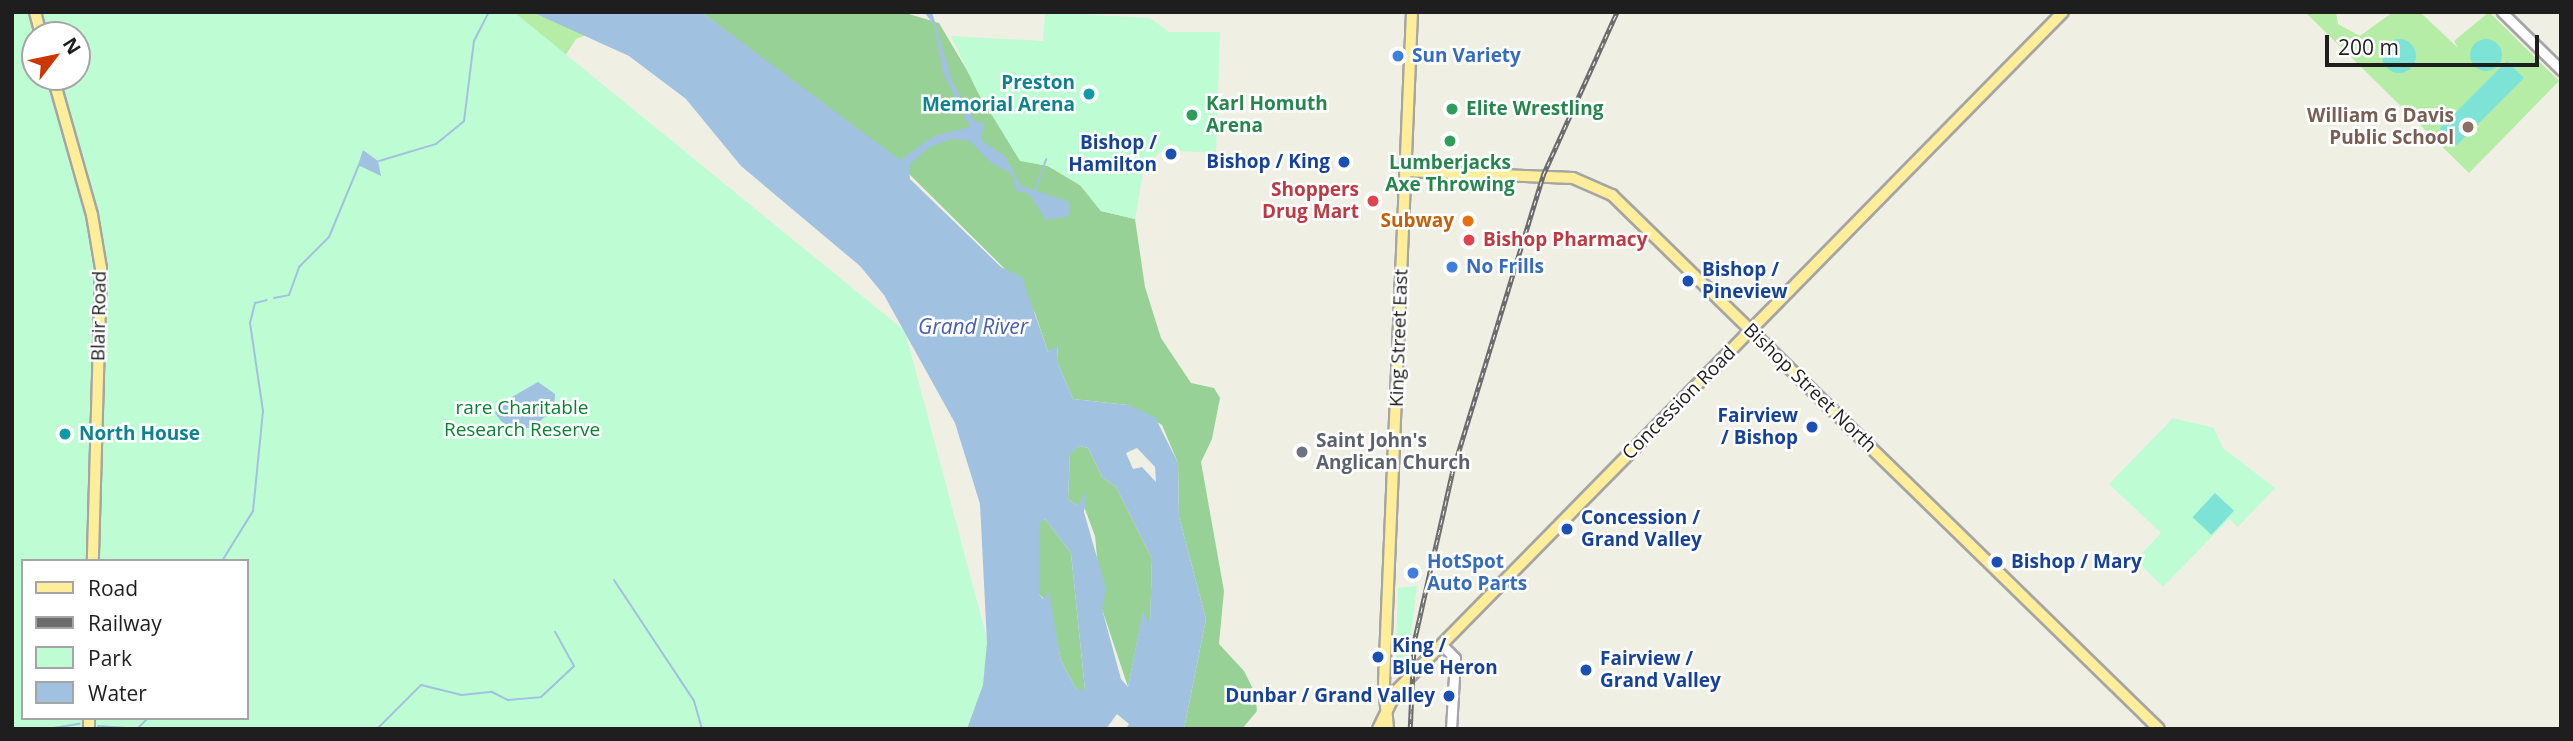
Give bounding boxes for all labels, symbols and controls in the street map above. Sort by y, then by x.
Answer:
north arrow [21,21,91,91]
scale bar [2328,21,2542,65]
text: N [57,32,87,59]
text: 200 m [2338,33,2399,61]
place label: Sun Variety [1412,45,1521,67]
marker: Sun Variety [1390,48,1406,64]
place label: Preston Memorial Arena [922,72,1075,116]
marker: Preston Memorial Arena [1081,86,1097,102]
place label: Karl Homuth Arena [1206,93,1328,137]
place label: Elite Wrestling [1466,98,1603,120]
marker: Elite Wrestling [1444,101,1460,117]
place label: William G Davis Public School [2307,105,2454,149]
marker: Karl Homuth Arena [1184,107,1200,123]
marker: William G Davis Public School [2460,119,2476,135]
place label: Bishop / Hamilton [1068,132,1157,176]
marker: Lumberjacks Axe Throwing [1442,133,1458,149]
marker: Bishop / Hamilton [1163,146,1179,162]
place label: Bishop / King [1206,151,1330,173]
place label: Lumberjacks Axe Throwing [1385,152,1515,196]
marker: Bishop / King [1336,154,1352,170]
place label: Shoppers Drug Mart [1262,179,1359,223]
marker: Shoppers Drug Mart [1365,193,1381,209]
place label: Subway [1380,210,1454,232]
marker: Subway [1460,213,1476,229]
place label: Bishop Pharmacy [1483,229,1647,251]
marker: Bishop Pharmacy [1461,232,1477,248]
place label: No Frills [1466,256,1544,278]
marker: No Frills [1444,259,1460,275]
place label: Bishop / Pineview [1702,259,1788,303]
street label: King Street East [1385,269,1413,407]
street label: Blair Road [87,271,111,361]
marker: Bishop / Pineview [1680,273,1696,289]
water label: Grand River [918,313,1028,339]
street label: Bishop Street North [1739,319,1881,457]
street label: Concession Road [1618,342,1740,464]
park label: rare Charitable Research Reserve [444,397,600,441]
place label: Fairview / Bishop [1718,405,1798,449]
marker: Fairview / Bishop [1804,419,1820,435]
place label: North House [79,423,200,445]
marker: North House [57,426,73,442]
place label: Saint John's Anglican Church [1316,430,1471,474]
marker: Saint John's Anglican Church [1294,444,1310,460]
place label: Concession / Grand Valley [1581,507,1702,551]
marker: Concession / Grand Valley [1559,521,1575,537]
place label: HotSpot Auto Parts [1427,551,1527,595]
place label: Bishop / Mary [2011,551,2142,573]
marker: Bishop / Mary [1989,554,2005,570]
legend [21,559,248,720]
marker: HotSpot Auto Parts [1405,565,1421,581]
text: Road [88,574,138,602]
text: Railway [88,609,162,637]
place label: King / Blue Heron [1392,635,1498,679]
text: Park [88,644,132,672]
place label: Fairview / Grand Valley [1600,648,1721,692]
marker: King / Blue Heron [1370,649,1386,665]
marker: Fairview / Grand Valley [1578,662,1594,678]
text: Water [88,679,147,707]
place label: Dunbar / Grand Valley [1225,685,1435,707]
marker: Dunbar / Grand Valley [1441,688,1457,704]

